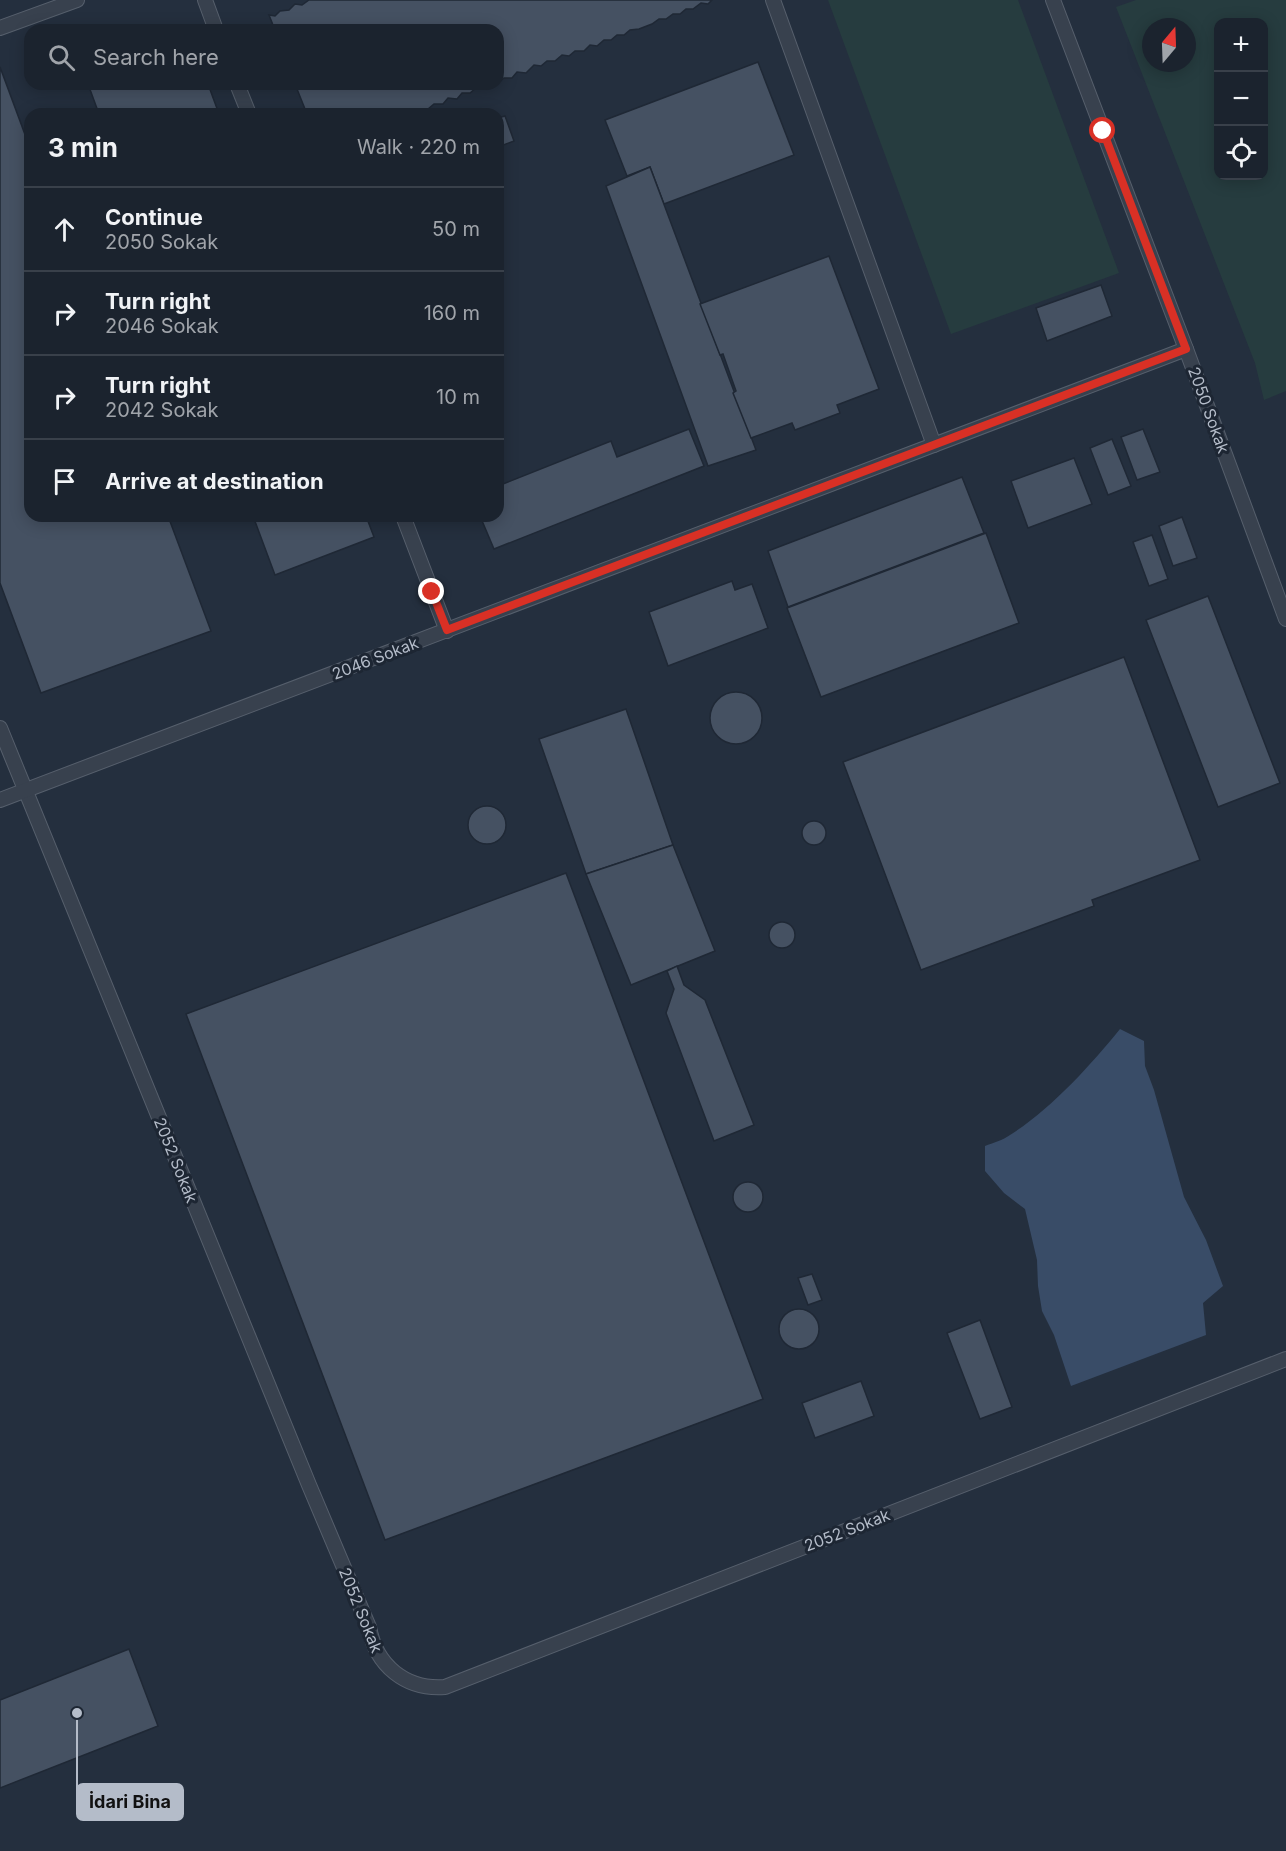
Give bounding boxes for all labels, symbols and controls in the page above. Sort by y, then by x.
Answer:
north arrow [1142,18,1196,72]
map controls [1214,18,1268,180]
button: + [1214,18,1268,72]
search box [24,24,504,90]
icon: search [45,41,78,74]
text: Search here [93,44,219,70]
button: − [1214,72,1268,126]
route start [1089,117,1115,143]
button: locate [1214,126,1268,180]
text: 3 min [48,132,118,163]
text: Walk · 220 m [357,135,480,159]
text: Continue [105,204,203,230]
icon: ahead [48,213,81,246]
text: 50 m [432,217,480,241]
text: 2050 Sokak [105,230,218,254]
text: Turn right [105,288,211,314]
icon: right [48,297,81,330]
text: 160 m [424,301,480,325]
text: 2046 Sokak [105,314,219,338]
street label: 2050 Sokak [1184,364,1234,456]
text: Turn right [105,372,211,398]
icon: right [48,381,81,414]
text: 10 m [436,385,480,409]
text: 2042 Sokak [105,398,219,422]
icon: arrive [48,465,81,498]
text: Arrive at destination [105,468,324,494]
route end [418,578,444,604]
street label: 2046 Sokak [329,632,421,684]
street label: 2052 Sokak [150,1114,202,1206]
street label: 2052 Sokak [801,1504,893,1556]
street label: 2052 Sokak [335,1564,387,1656]
callout: İdari Bina [77,1784,183,1820]
text: İdari Bina [89,1791,171,1812]

